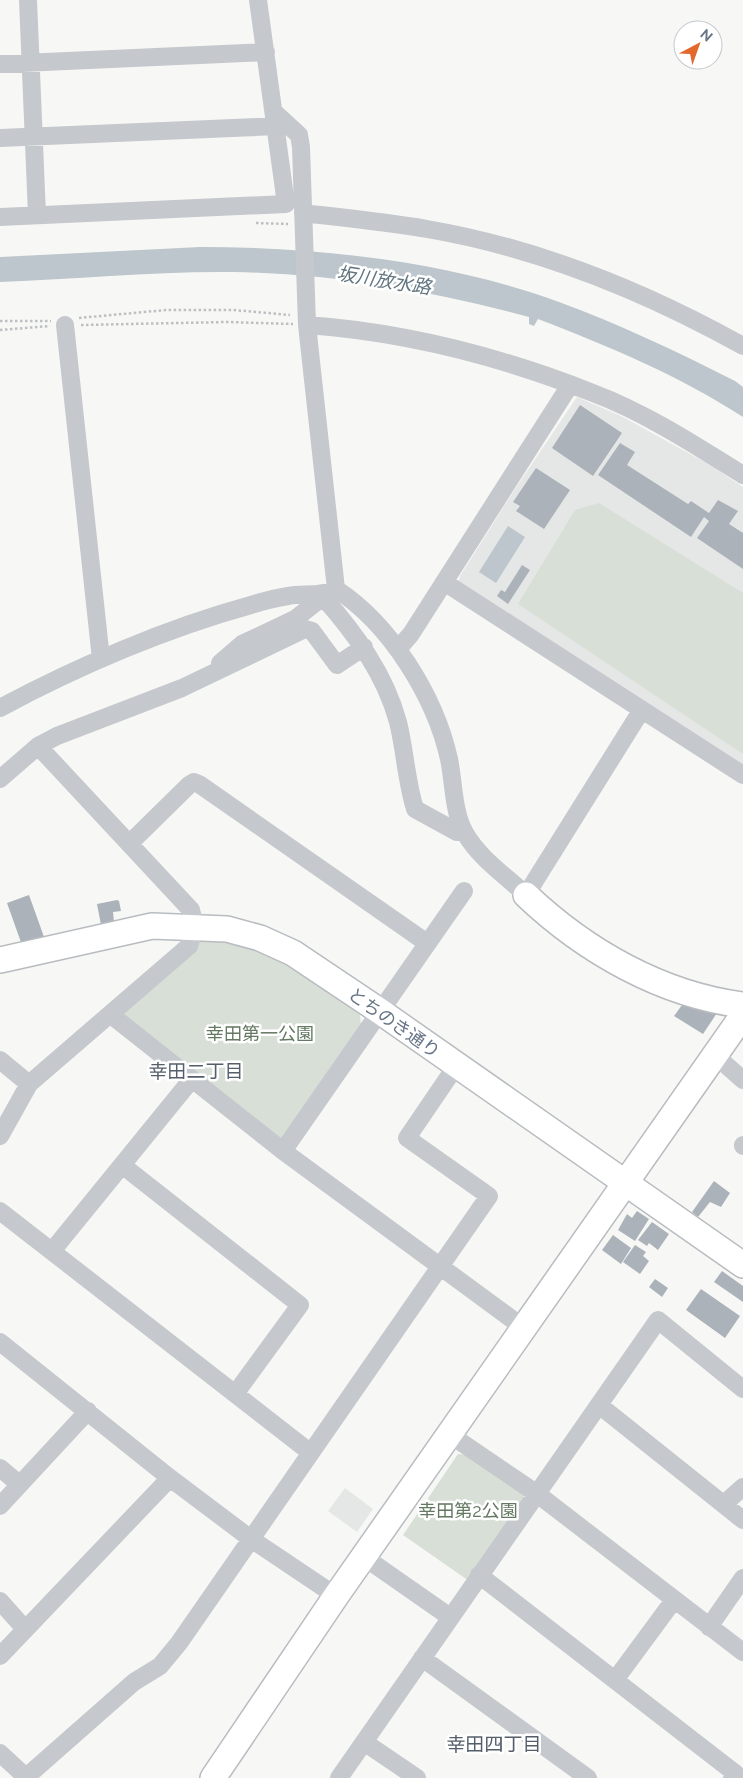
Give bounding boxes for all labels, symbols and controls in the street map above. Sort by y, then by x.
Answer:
north arrow [673,20,723,70]
text: N [697,26,716,45]
water label: 坂川放水路 [335,262,435,299]
street label: とちのき通り [344,983,444,1062]
park label: 幸田第一公園 [206,1023,314,1044]
district label: 幸田二丁目 [148,1060,244,1082]
park label: 幸田第2公園 [418,1500,518,1521]
district label: 幸田四丁目 [446,1733,542,1755]

